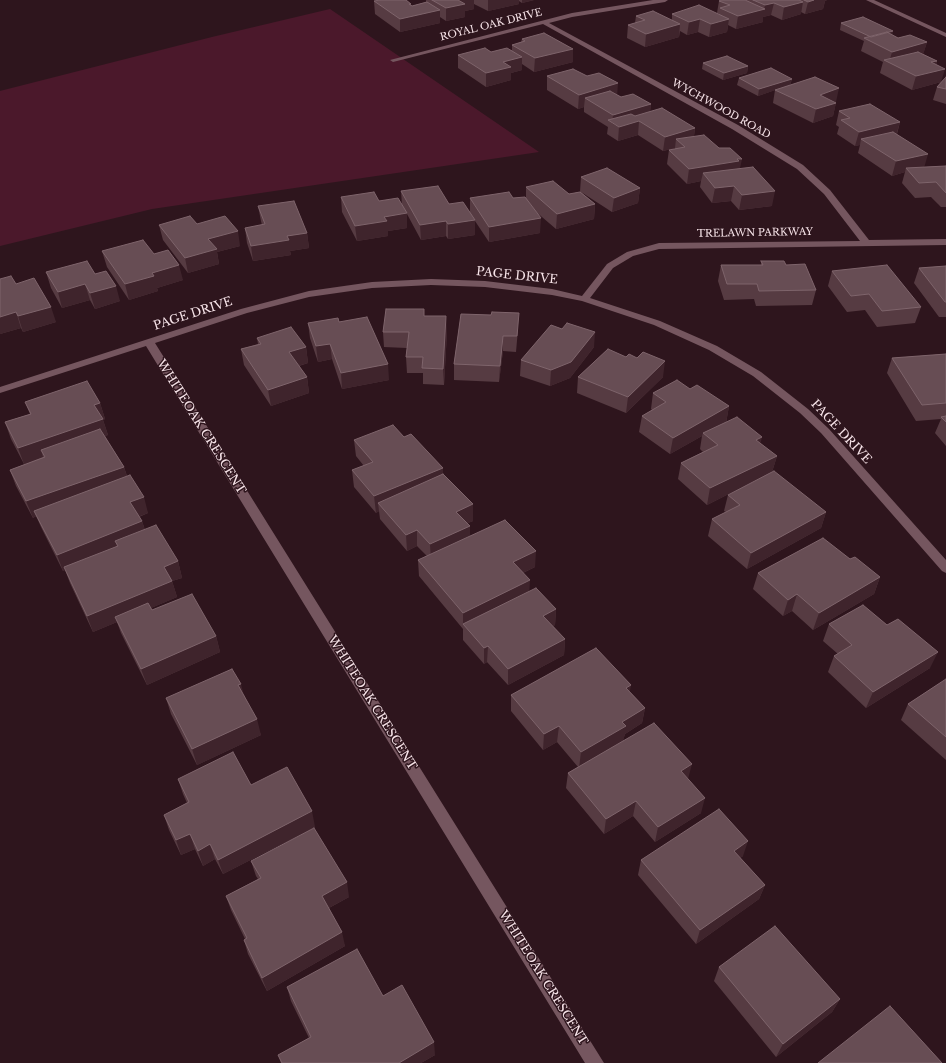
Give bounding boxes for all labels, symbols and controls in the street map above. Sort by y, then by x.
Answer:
street label: ROYAL OAK DRIVE [439,7,543,43]
street label: WYCHWOOD ROAD [669,77,773,141]
street label: TRELAWN PARKWAY [697,226,813,240]
street label: PAGE DRIVE [475,265,559,287]
street label: PAGE DRIVE [152,294,234,334]
street label: WHITEOAK CRESCENT [154,357,248,497]
street label: PAGE DRIVE [808,397,874,467]
street label: WHITEOAK CRESCENT [325,633,419,773]
street label: WHITEOAK CRESCENT [496,908,590,1048]

